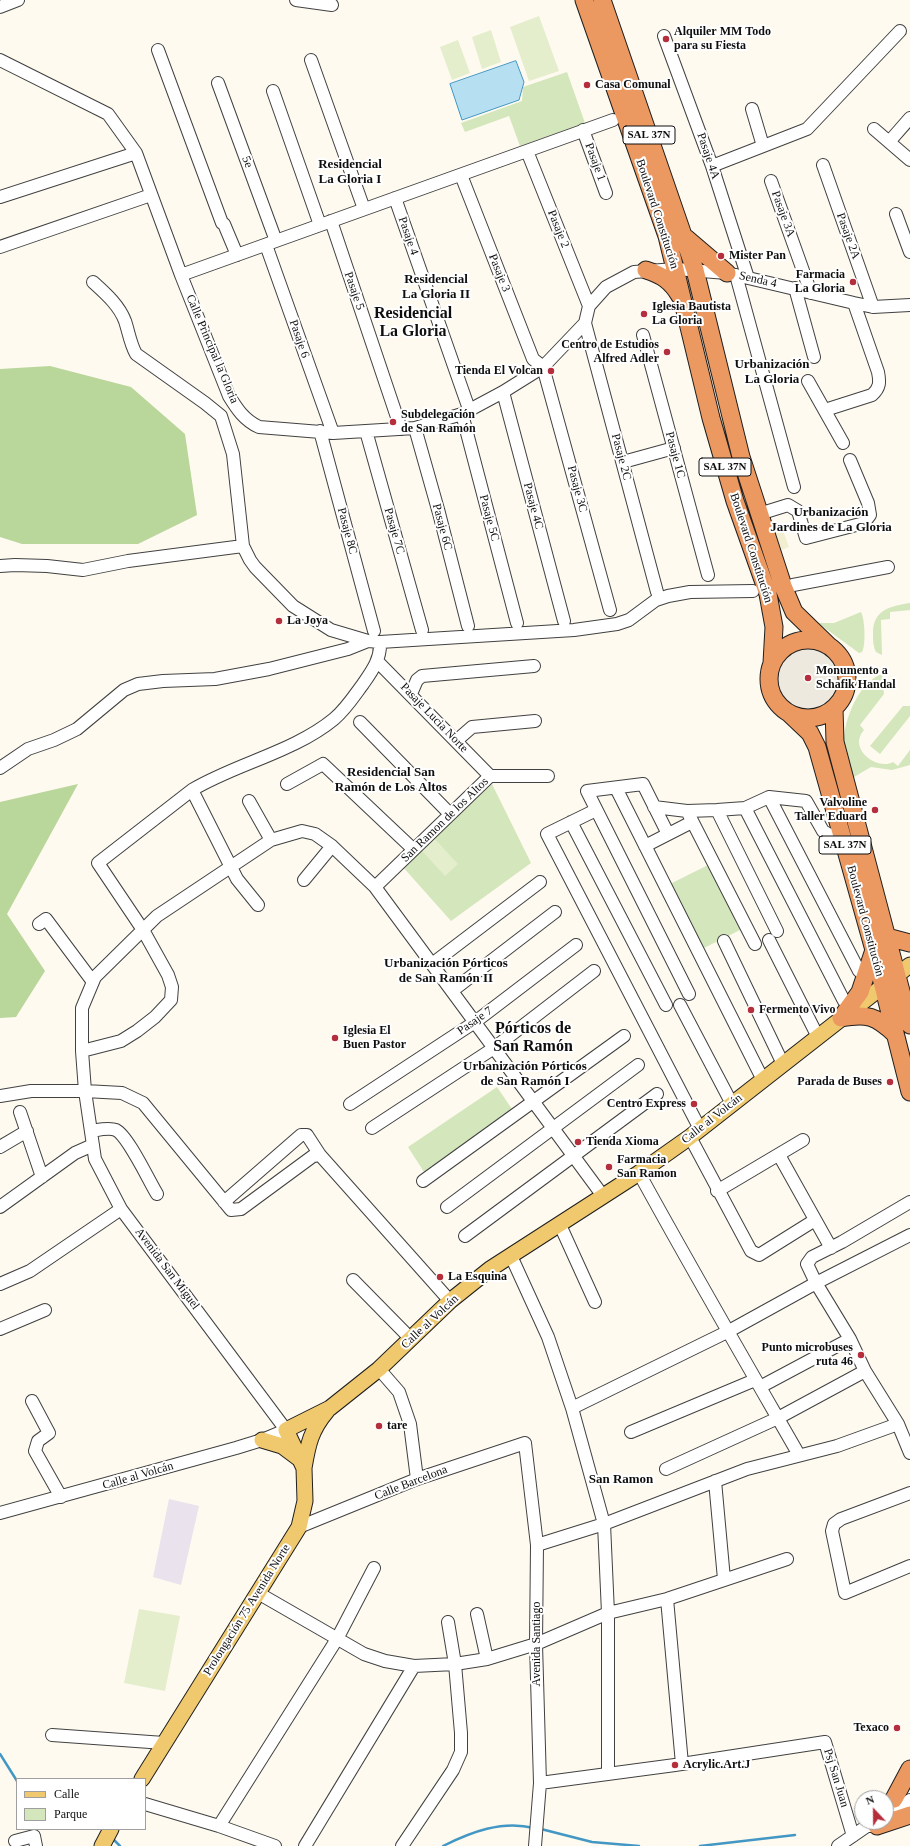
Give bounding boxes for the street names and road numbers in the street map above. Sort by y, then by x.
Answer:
road number: SAL 37N [623,126,675,144]
street label: Pasaje 4A [693,131,723,181]
street label: Pasaje 1 [581,141,609,183]
street label: 5e [238,154,256,170]
street label: Boulevard Constitución [632,157,682,271]
street label: Pasaje 3A [768,189,798,239]
street label: Pasaje 2 [544,208,572,250]
street label: Pasaje 2A [833,211,863,261]
street label: Pasaje 4 [395,215,421,257]
street label: Pasaje 3 [485,252,513,294]
street label: Senda 4 [738,269,778,291]
street label: Pasaje 5 [341,270,367,312]
street label: Calle Principal la Gloria [183,292,241,406]
street label: Pasaje 6 [286,318,312,360]
street label: Pasaje 1C [662,430,688,480]
street label: Pasaje 2C [608,432,634,482]
road number: SAL 37N [699,458,751,476]
street label: Pasaje 3C [564,464,590,514]
street label: Pasaje 4C [520,481,546,531]
street label: Boulevard Constitución [726,491,776,605]
street label: Pasaje 5C [476,493,502,543]
street label: Pasaje 6C [429,502,455,552]
street label: Pasaje 8C [334,506,360,556]
street label: Pasaje 7C [381,506,407,556]
street label: Pasaje Lucia Norte [397,680,471,756]
street label: San Ramon de los Altos [398,775,492,865]
road number: SAL 37N [819,836,871,854]
street label: Boulevard Constitución [843,864,887,978]
street label: Pasaje 7 [455,1004,495,1038]
street label: Calle al Volcán [679,1091,745,1147]
street label: Avenida San Miguel [132,1225,202,1313]
street label: Calle al Volcán [398,1292,462,1352]
street label: Calle al Volcán [101,1459,175,1493]
street label: Calle Barcelona [372,1462,450,1504]
street label: Prolongación 75 Avenida Norte [201,1542,293,1678]
street label: Avenida Santiago [530,1602,544,1686]
street label: Psj San Juan [820,1747,852,1809]

